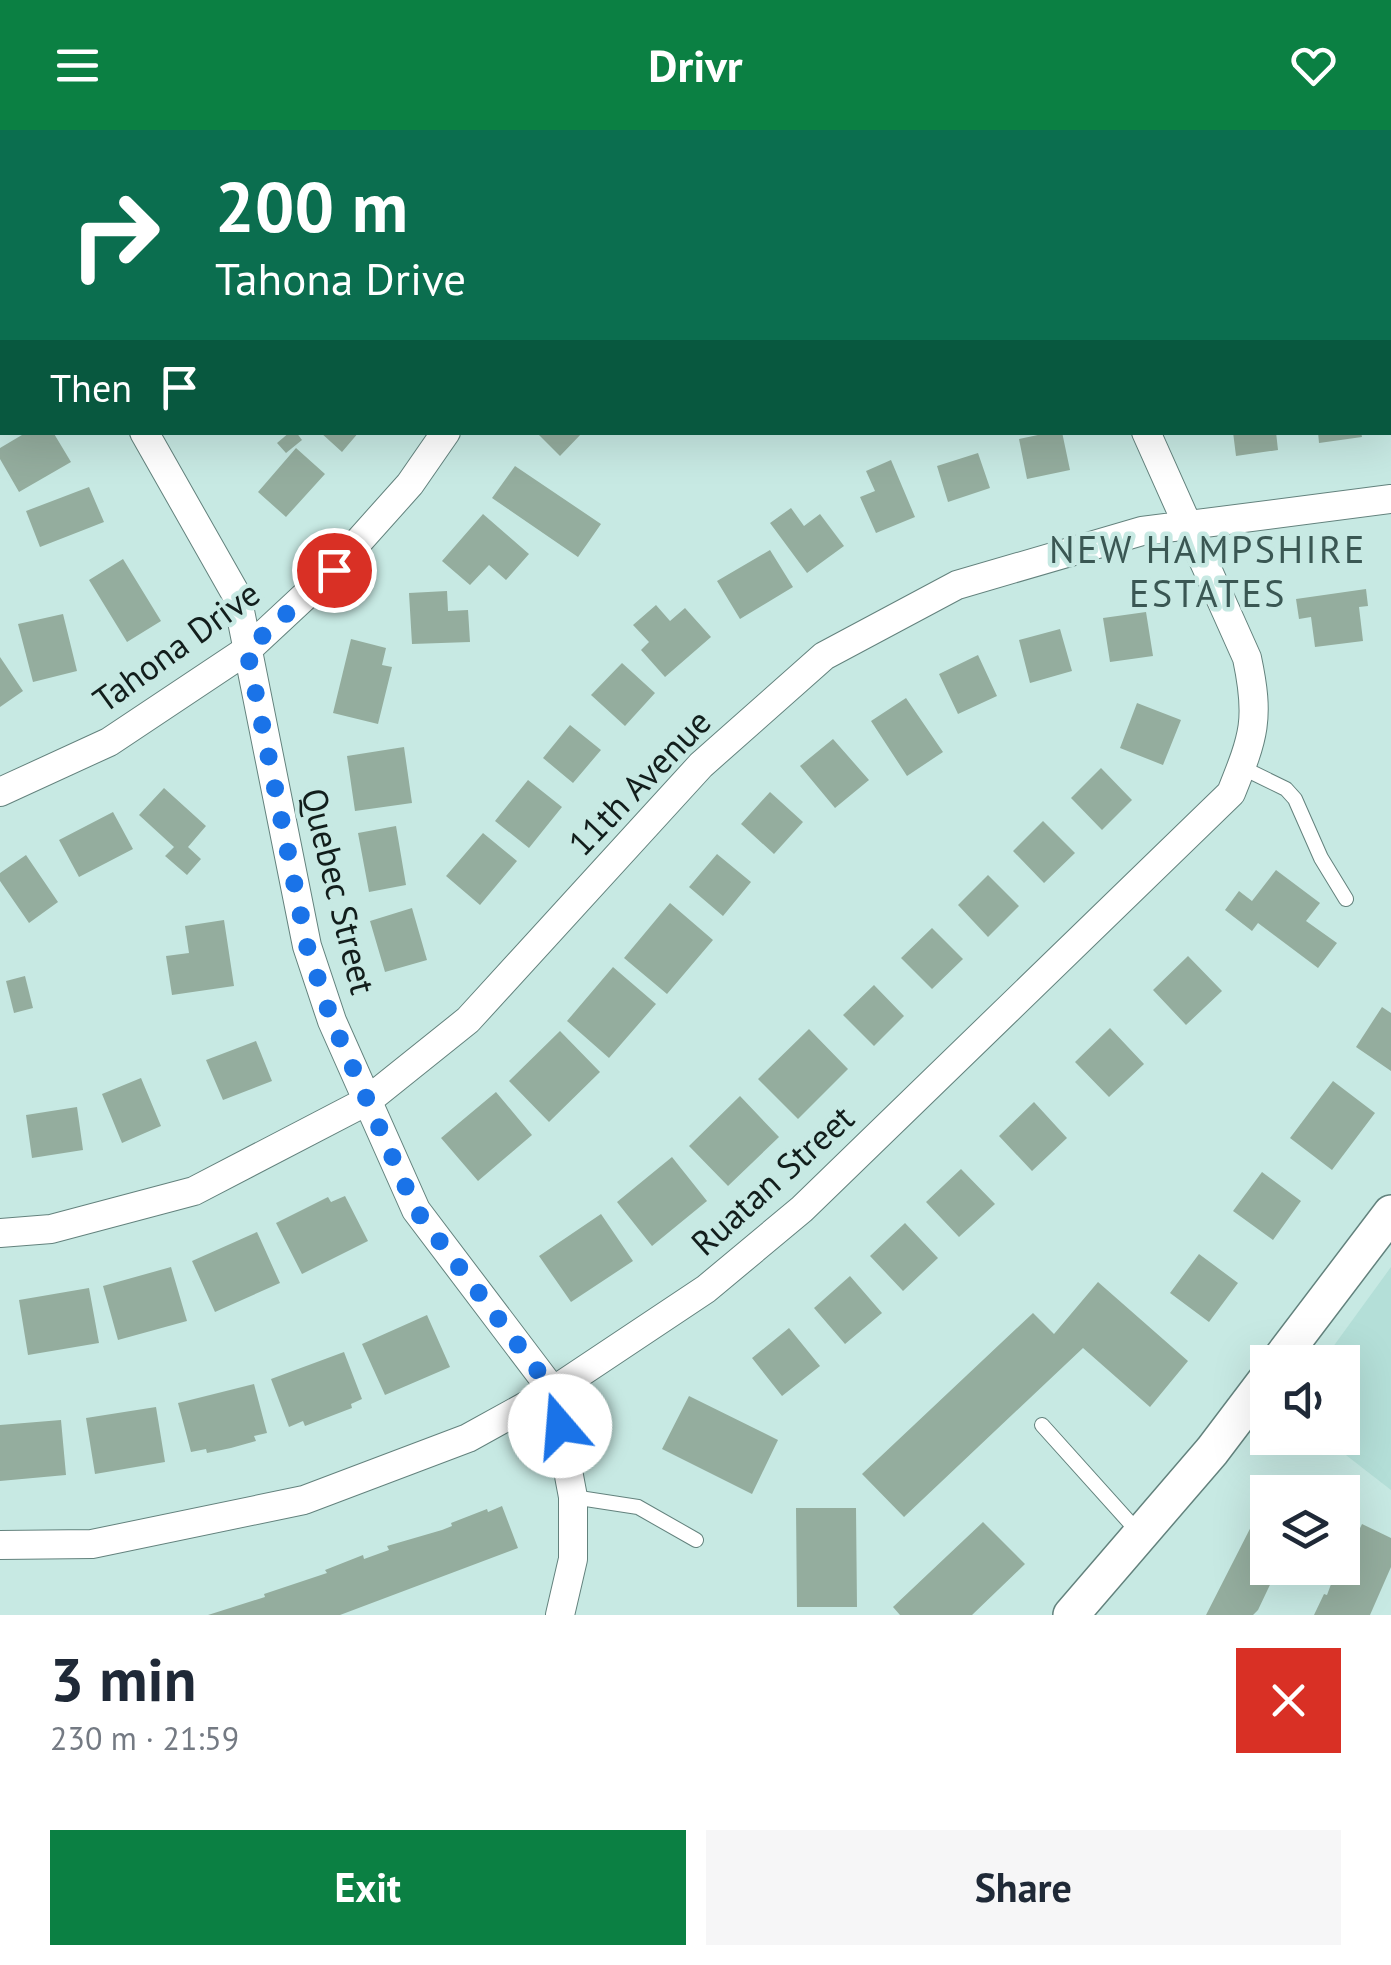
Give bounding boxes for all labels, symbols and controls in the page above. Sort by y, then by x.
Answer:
text: Drivr [648,36,743,94]
icon: menu [50,38,105,93]
icon: heart [1286,38,1341,93]
text: 200 m [215,161,408,251]
icon: right [50,170,180,300]
text: Tahona Drive [215,249,466,307]
icon: arrive [152,360,207,415]
text: Then [50,363,132,412]
district label: NEW HAMPSHIRE ESTATES [1049,524,1367,617]
pin [292,528,377,613]
icon: arrive [307,543,362,598]
street label: Tahona Drive [83,570,269,722]
street label: 11th Avenue [558,699,720,865]
street label: Quebec Street [291,783,387,999]
street label: Ruatan Street [681,1095,863,1265]
map controls [1250,1345,1360,1585]
button: sound [1250,1345,1360,1455]
position arrow [508,1374,612,1478]
button: layers [1250,1475,1360,1585]
text: 3 min [50,1640,196,1718]
button: close [1236,1648,1341,1753]
text: 230 m · 21:59 [50,1717,239,1759]
button: Exit [50,1830,686,1945]
button: Share [706,1830,1341,1945]

